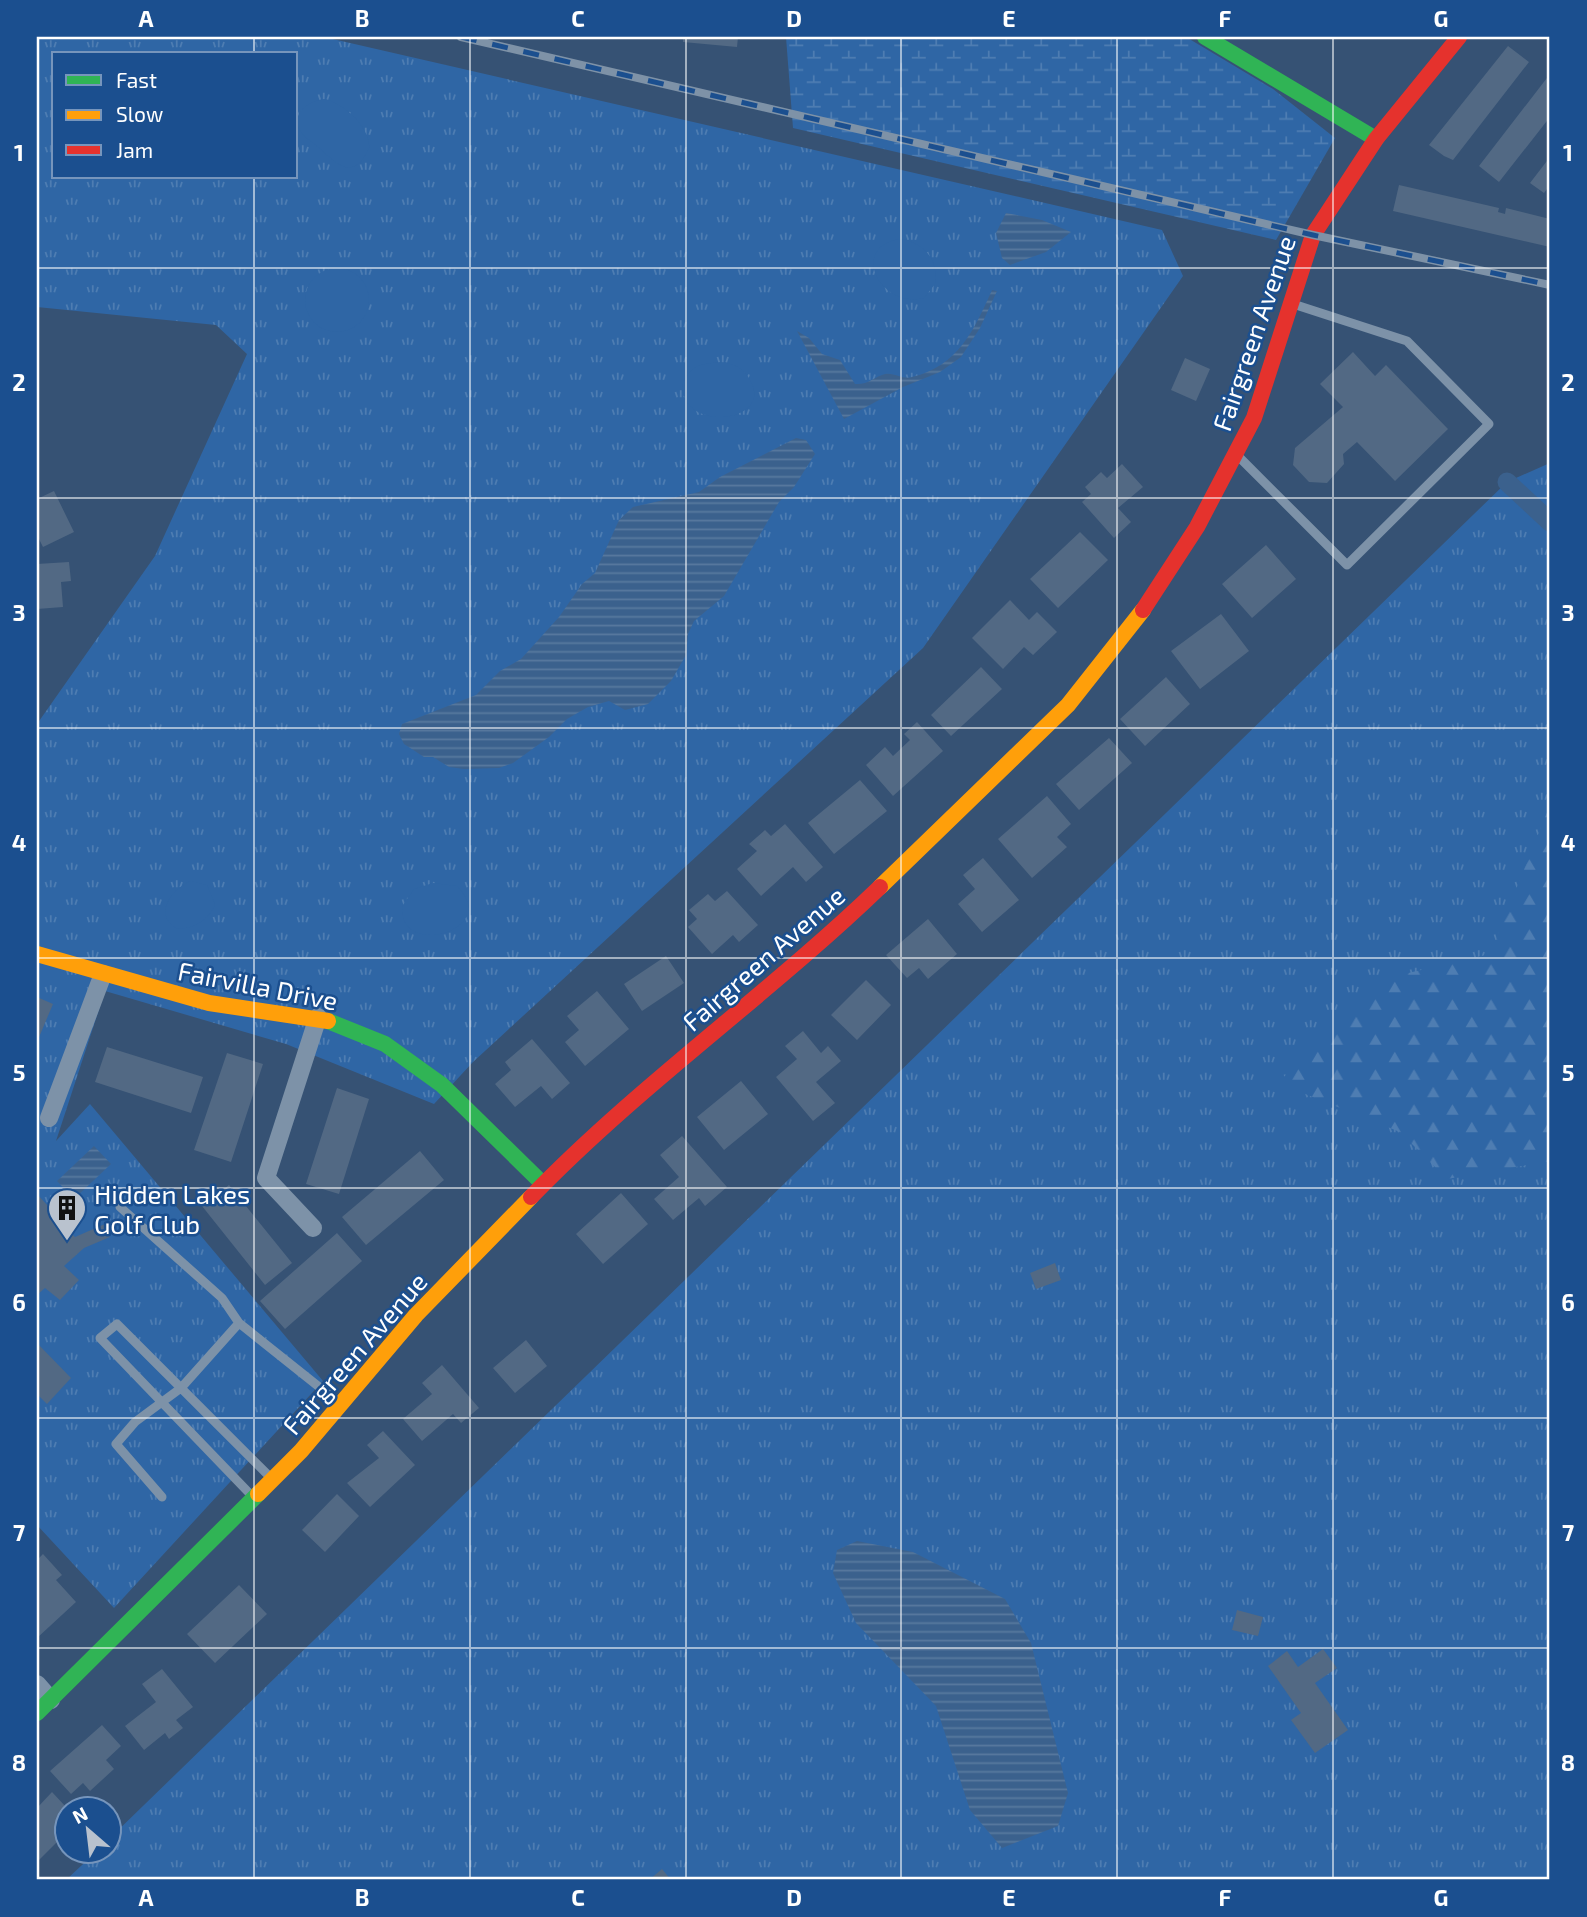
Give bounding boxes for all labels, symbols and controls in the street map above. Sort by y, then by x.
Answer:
text: A [138,4,154,32]
text: B [355,4,369,32]
text: C [571,4,585,32]
text: D [786,4,802,32]
text: E [1002,4,1016,32]
text: F [1219,4,1232,32]
text: G [1434,4,1448,32]
legend [52,52,298,178]
text: Fast [116,67,157,92]
text: Slow [116,101,163,126]
text: Jam [116,137,153,162]
text: 1 [14,138,24,166]
text: 1 [1563,138,1573,166]
street label: Fairgreen Avenue [1205,231,1301,435]
text: 2 [12,368,26,396]
text: 2 [1561,368,1575,396]
text: 3 [12,598,26,626]
text: 3 [1561,598,1575,626]
text: 4 [12,828,26,856]
text: 4 [1561,828,1575,856]
street label: Fairgreen Avenue [676,879,850,1037]
street label: Fairvilla Drive [176,954,340,1016]
text: 5 [13,1058,25,1086]
text: 5 [1562,1058,1574,1086]
place label: Hidden Lakes Golf Club [94,1178,250,1239]
building icon: Hidden Lakes Golf Club [46,1187,88,1242]
street label: Fairgreen Avenue [275,1266,433,1440]
text: 6 [12,1288,26,1316]
text: 6 [1561,1288,1575,1316]
text: 7 [13,1518,25,1546]
text: 7 [1562,1518,1574,1546]
text: 8 [12,1748,26,1776]
text: 8 [1561,1748,1575,1776]
north arrow [52,1794,122,1864]
text: N [68,1801,91,1828]
text: A [138,1883,154,1911]
text: B [355,1883,369,1911]
text: C [571,1883,585,1911]
text: D [786,1883,802,1911]
text: E [1002,1883,1016,1911]
text: F [1219,1883,1232,1911]
text: G [1434,1883,1448,1911]

